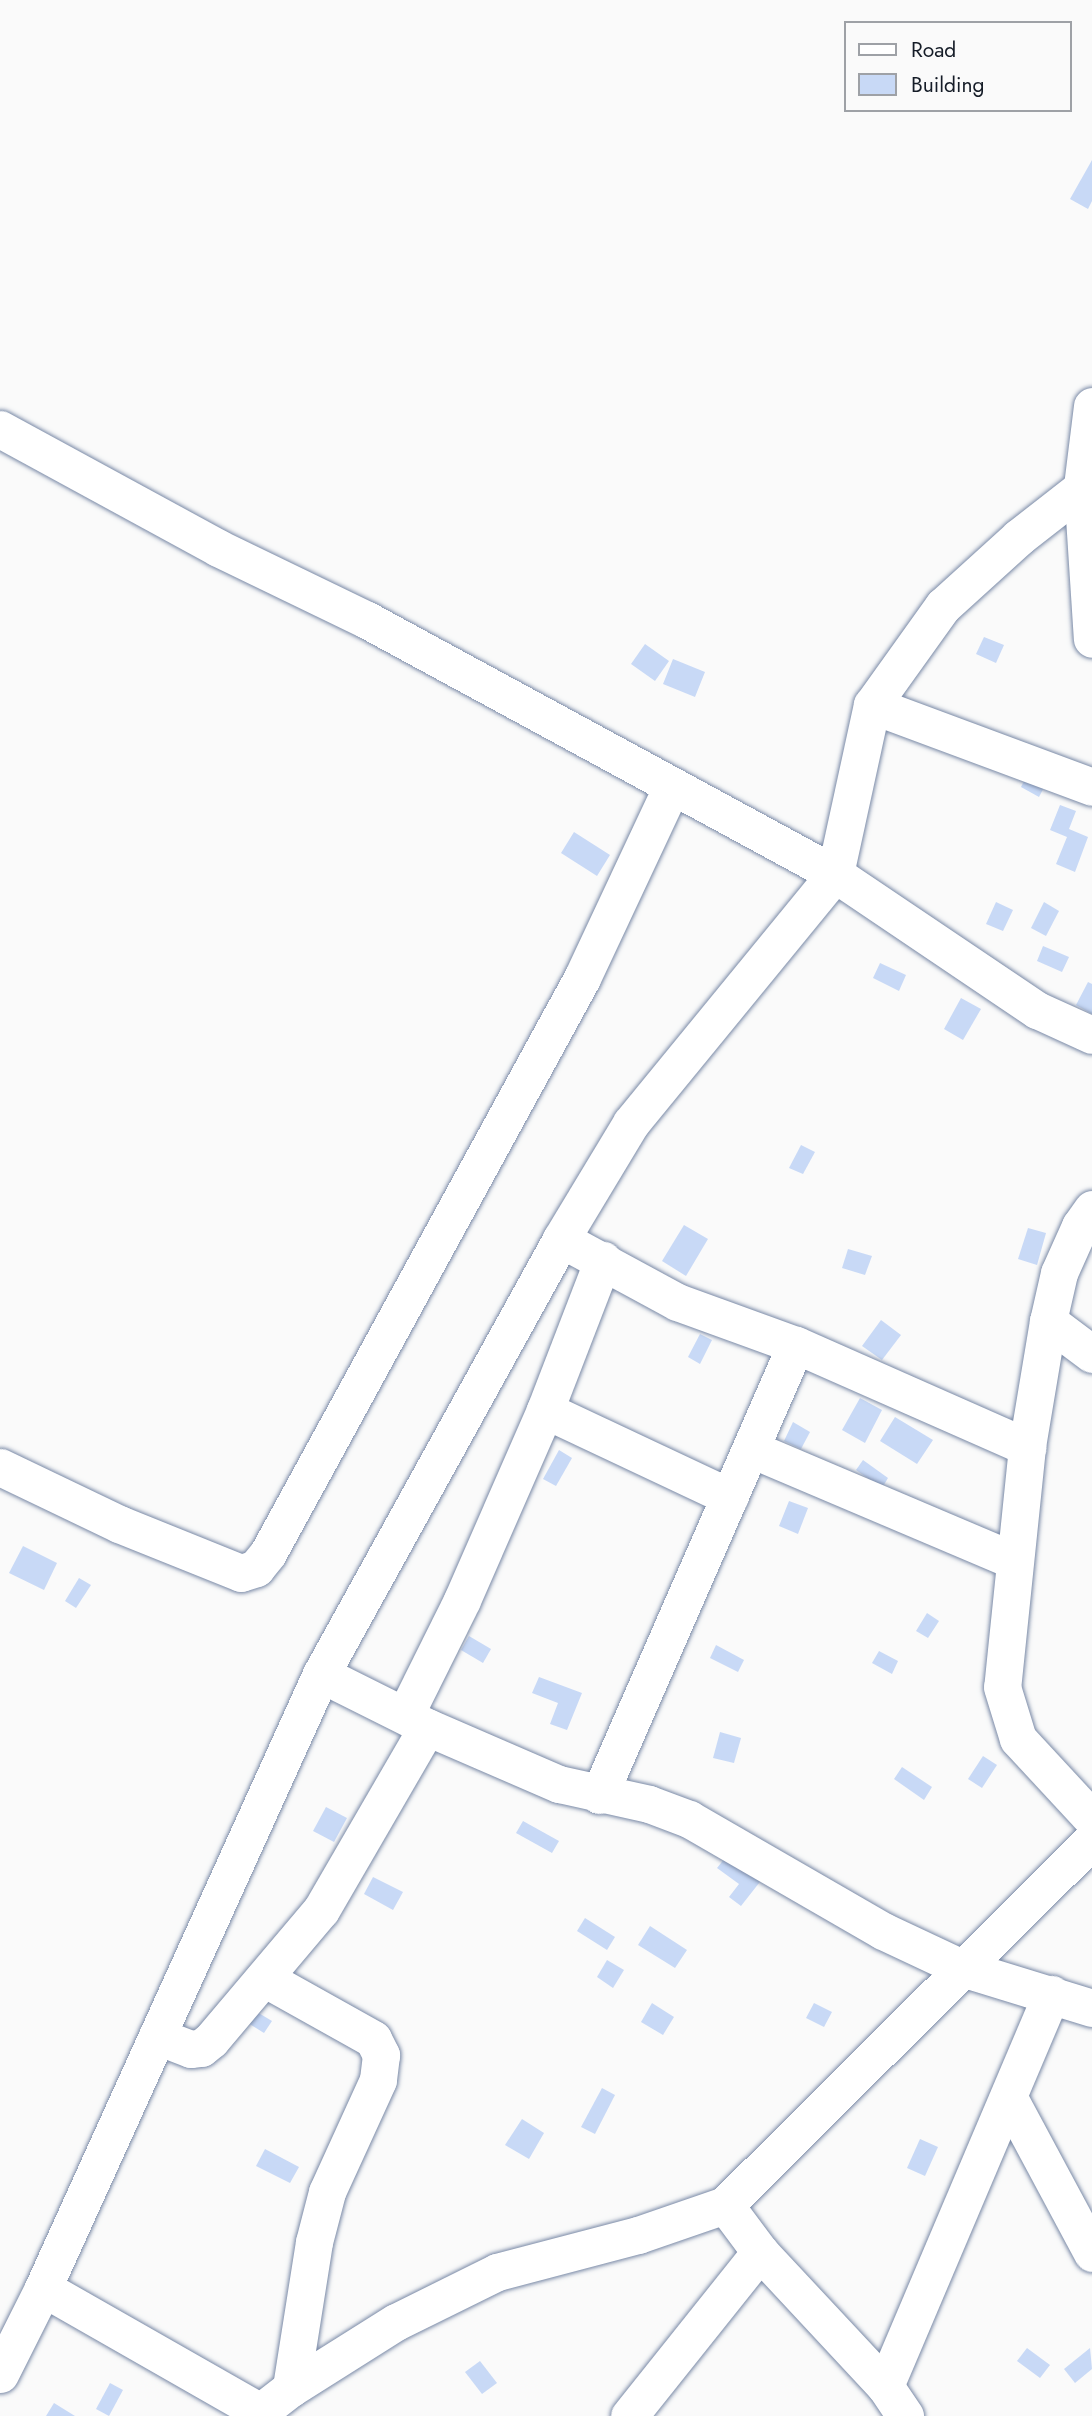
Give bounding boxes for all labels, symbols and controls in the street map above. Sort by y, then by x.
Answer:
legend [844,21,1071,112]
text: Road [911,35,956,65]
text: Building [911,70,984,100]

